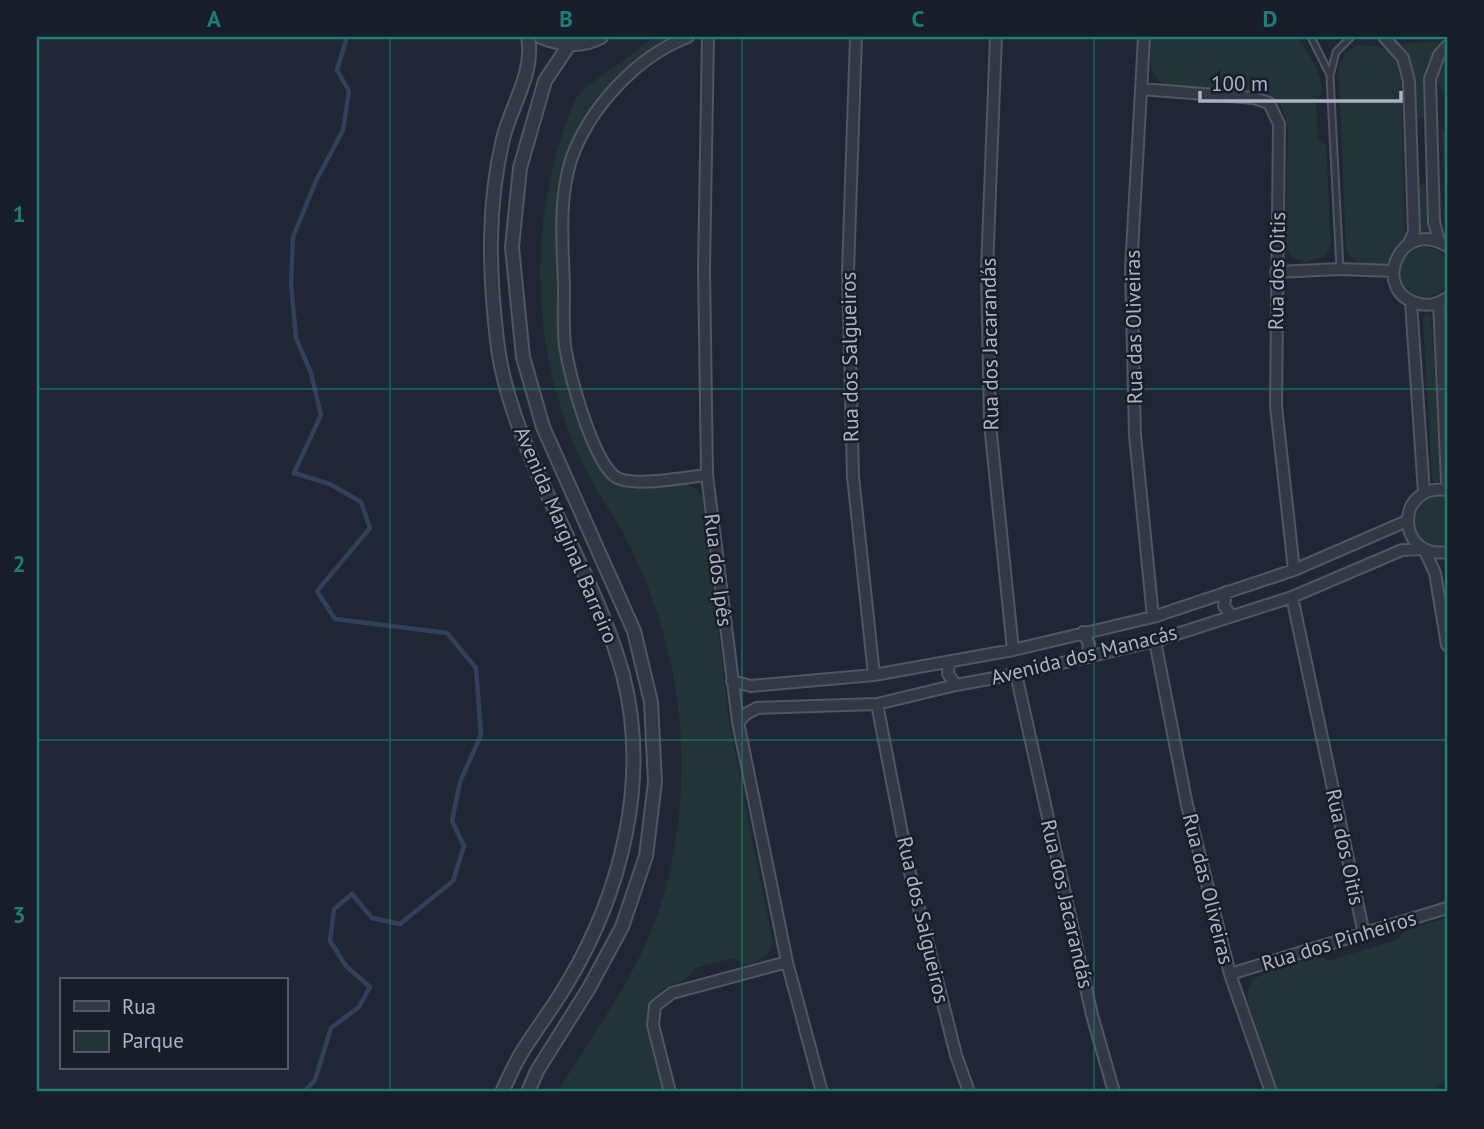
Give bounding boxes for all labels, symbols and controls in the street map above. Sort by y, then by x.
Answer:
text: A [207,4,221,33]
text: B [559,4,573,33]
text: C [912,4,925,33]
text: D [1263,4,1277,33]
scale bar [1200,60,1402,104]
text: 100 m [1211,70,1268,97]
text: 1 [12,199,26,228]
street label: Rua dos Oitis [1262,212,1291,330]
street label: Rua das Oliveiras [1119,250,1148,404]
street label: Rua dos Jacarandás [974,257,1005,431]
street label: Rua dos Salgueiros [835,272,864,442]
street label: Avenida Marginal Barreiro [509,422,624,647]
street label: Rua dos Ipês [698,512,739,628]
text: 2 [12,549,26,578]
street label: Avenida dos Manacás [988,618,1180,691]
street label: Rua dos Oitis [1320,786,1371,908]
street label: Rua das Oliveiras [1177,811,1240,967]
street label: Rua dos Jacarandás [1035,817,1100,991]
street label: Rua dos Salgueiros [891,834,956,1006]
text: 3 [12,900,26,929]
street label: Rua dos Pinheiros [1258,904,1420,977]
legend [60,978,287,1070]
text: Rua [122,993,156,1020]
text: Parque [122,1027,184,1054]

